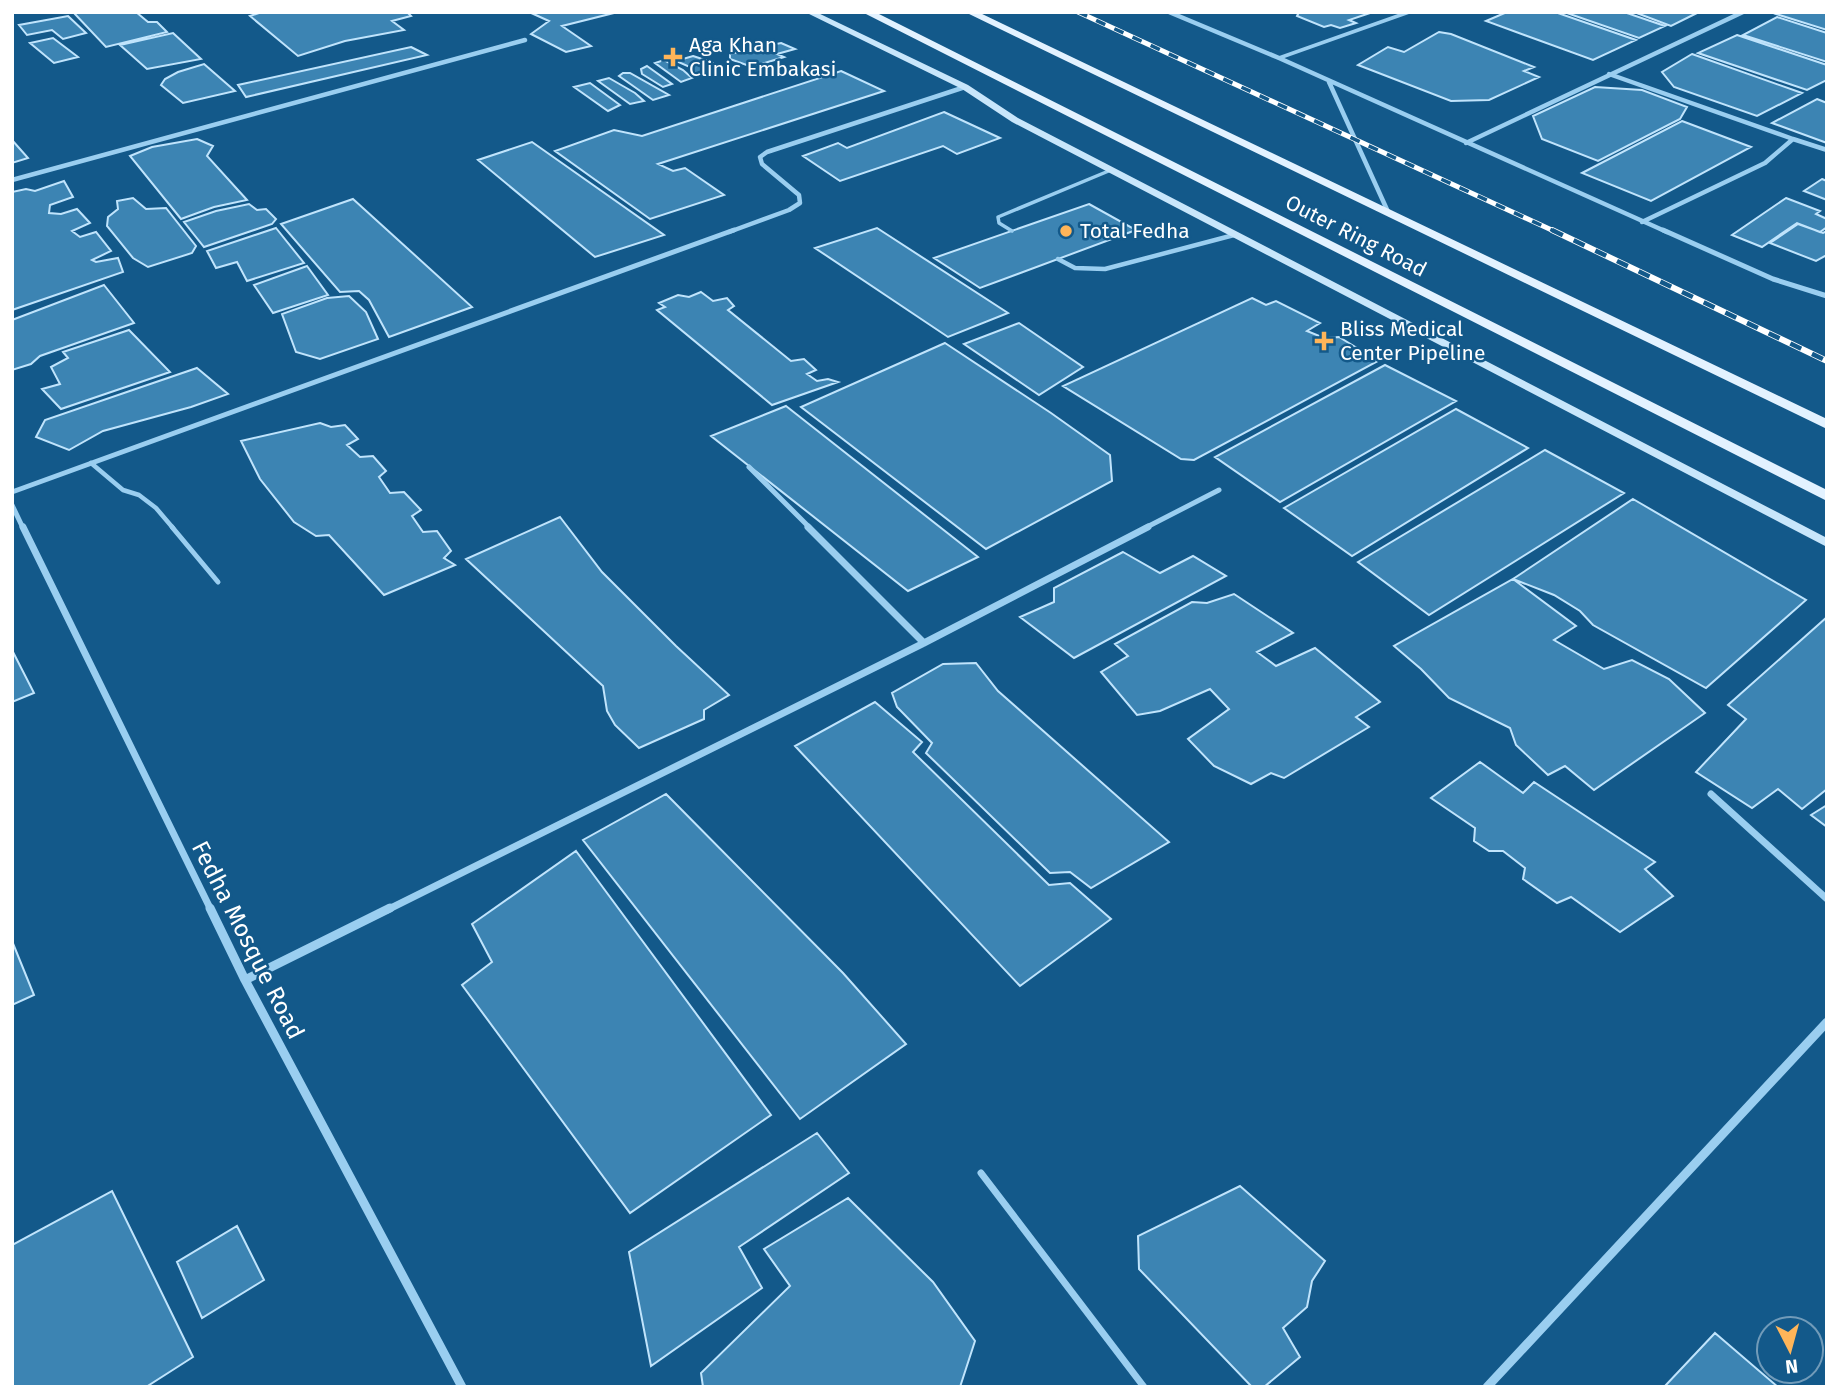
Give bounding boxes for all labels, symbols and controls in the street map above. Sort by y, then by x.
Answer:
place label: Aga Khan Clinic Embakasi [689,32,837,82]
marker: Aga Khan Clinic Embakasi [663,47,683,67]
street label: Outer Ring Road [1281,189,1431,283]
place label: Total Fedha [1080,218,1190,244]
marker: Total Fedha [1058,223,1074,239]
place label: Bliss Medical Center Pipeline [1340,316,1485,366]
marker: Bliss Medical Center Pipeline [1314,331,1334,351]
street label: Fedha Mosque Road [186,836,310,1044]
north arrow [1755,1315,1825,1385]
text: N [1784,1354,1799,1379]

